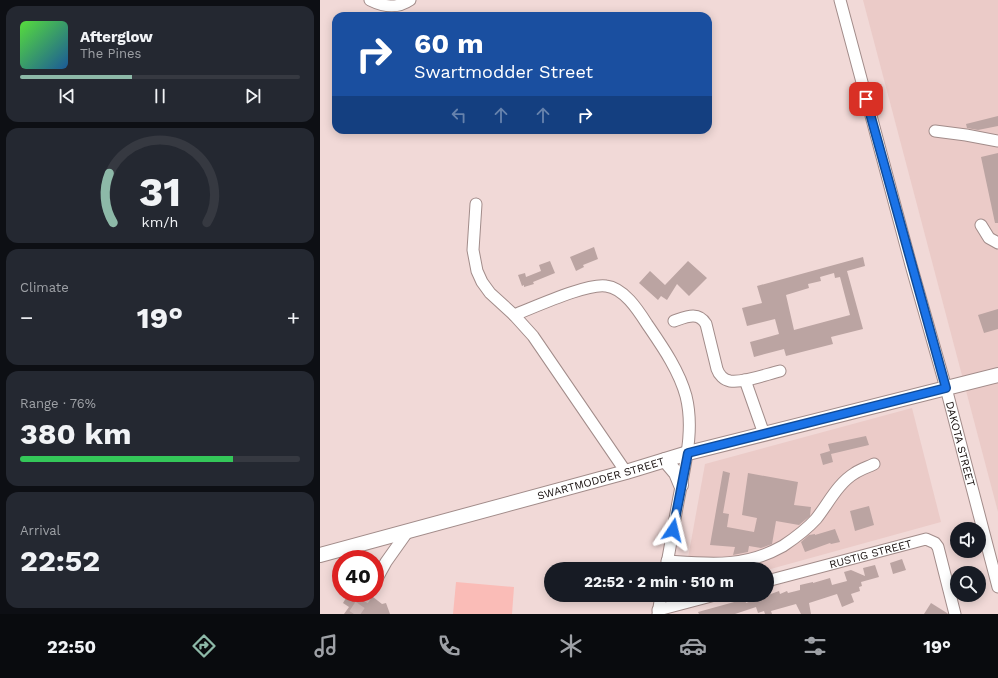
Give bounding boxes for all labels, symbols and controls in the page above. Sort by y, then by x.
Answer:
text: 60 m [414,27,484,60]
text: Afterglow [80,28,153,46]
icon: right [348,28,400,80]
text: The Pines [80,46,141,61]
text: Swartmodder Street [414,61,593,82]
pin [849,82,883,116]
icon: previous [56,85,78,107]
icon: pause [149,85,171,107]
icon: next [242,85,264,107]
icon: arrive [855,88,877,110]
icon: left [448,104,470,126]
icon: ahead [490,104,512,126]
icon: ahead [532,104,554,126]
icon: right [574,104,596,126]
text: 31 [139,167,181,216]
text: km/h [142,214,178,230]
text: Climate [20,280,69,295]
text: 19° [137,300,183,335]
text: − [20,305,33,330]
text: + [287,305,300,330]
text: Range · 76% [20,396,96,411]
street label: DAKOTA STREET [943,400,978,488]
text: 380 km [20,416,131,451]
street label: SWARTMODDER STREET [536,455,666,503]
position arrow [652,509,694,551]
map controls [950,522,986,602]
button: sound [950,522,986,558]
text: Arrival [20,523,61,538]
street label: RUSTIG STREET [828,537,914,571]
text: 22:52 [20,543,100,578]
speed limit sign: 40 [332,550,384,602]
button: search [950,566,986,602]
text: 22:52 · 2 min · 510 m [584,573,734,591]
icon: directions [190,632,218,660]
icon: music [312,632,340,660]
icon: phone [435,632,463,660]
icon: climate [557,632,585,660]
icon: car [679,632,707,660]
icon: filters [801,632,829,660]
text: 22:50 [47,636,96,657]
text: 19° [923,636,951,657]

